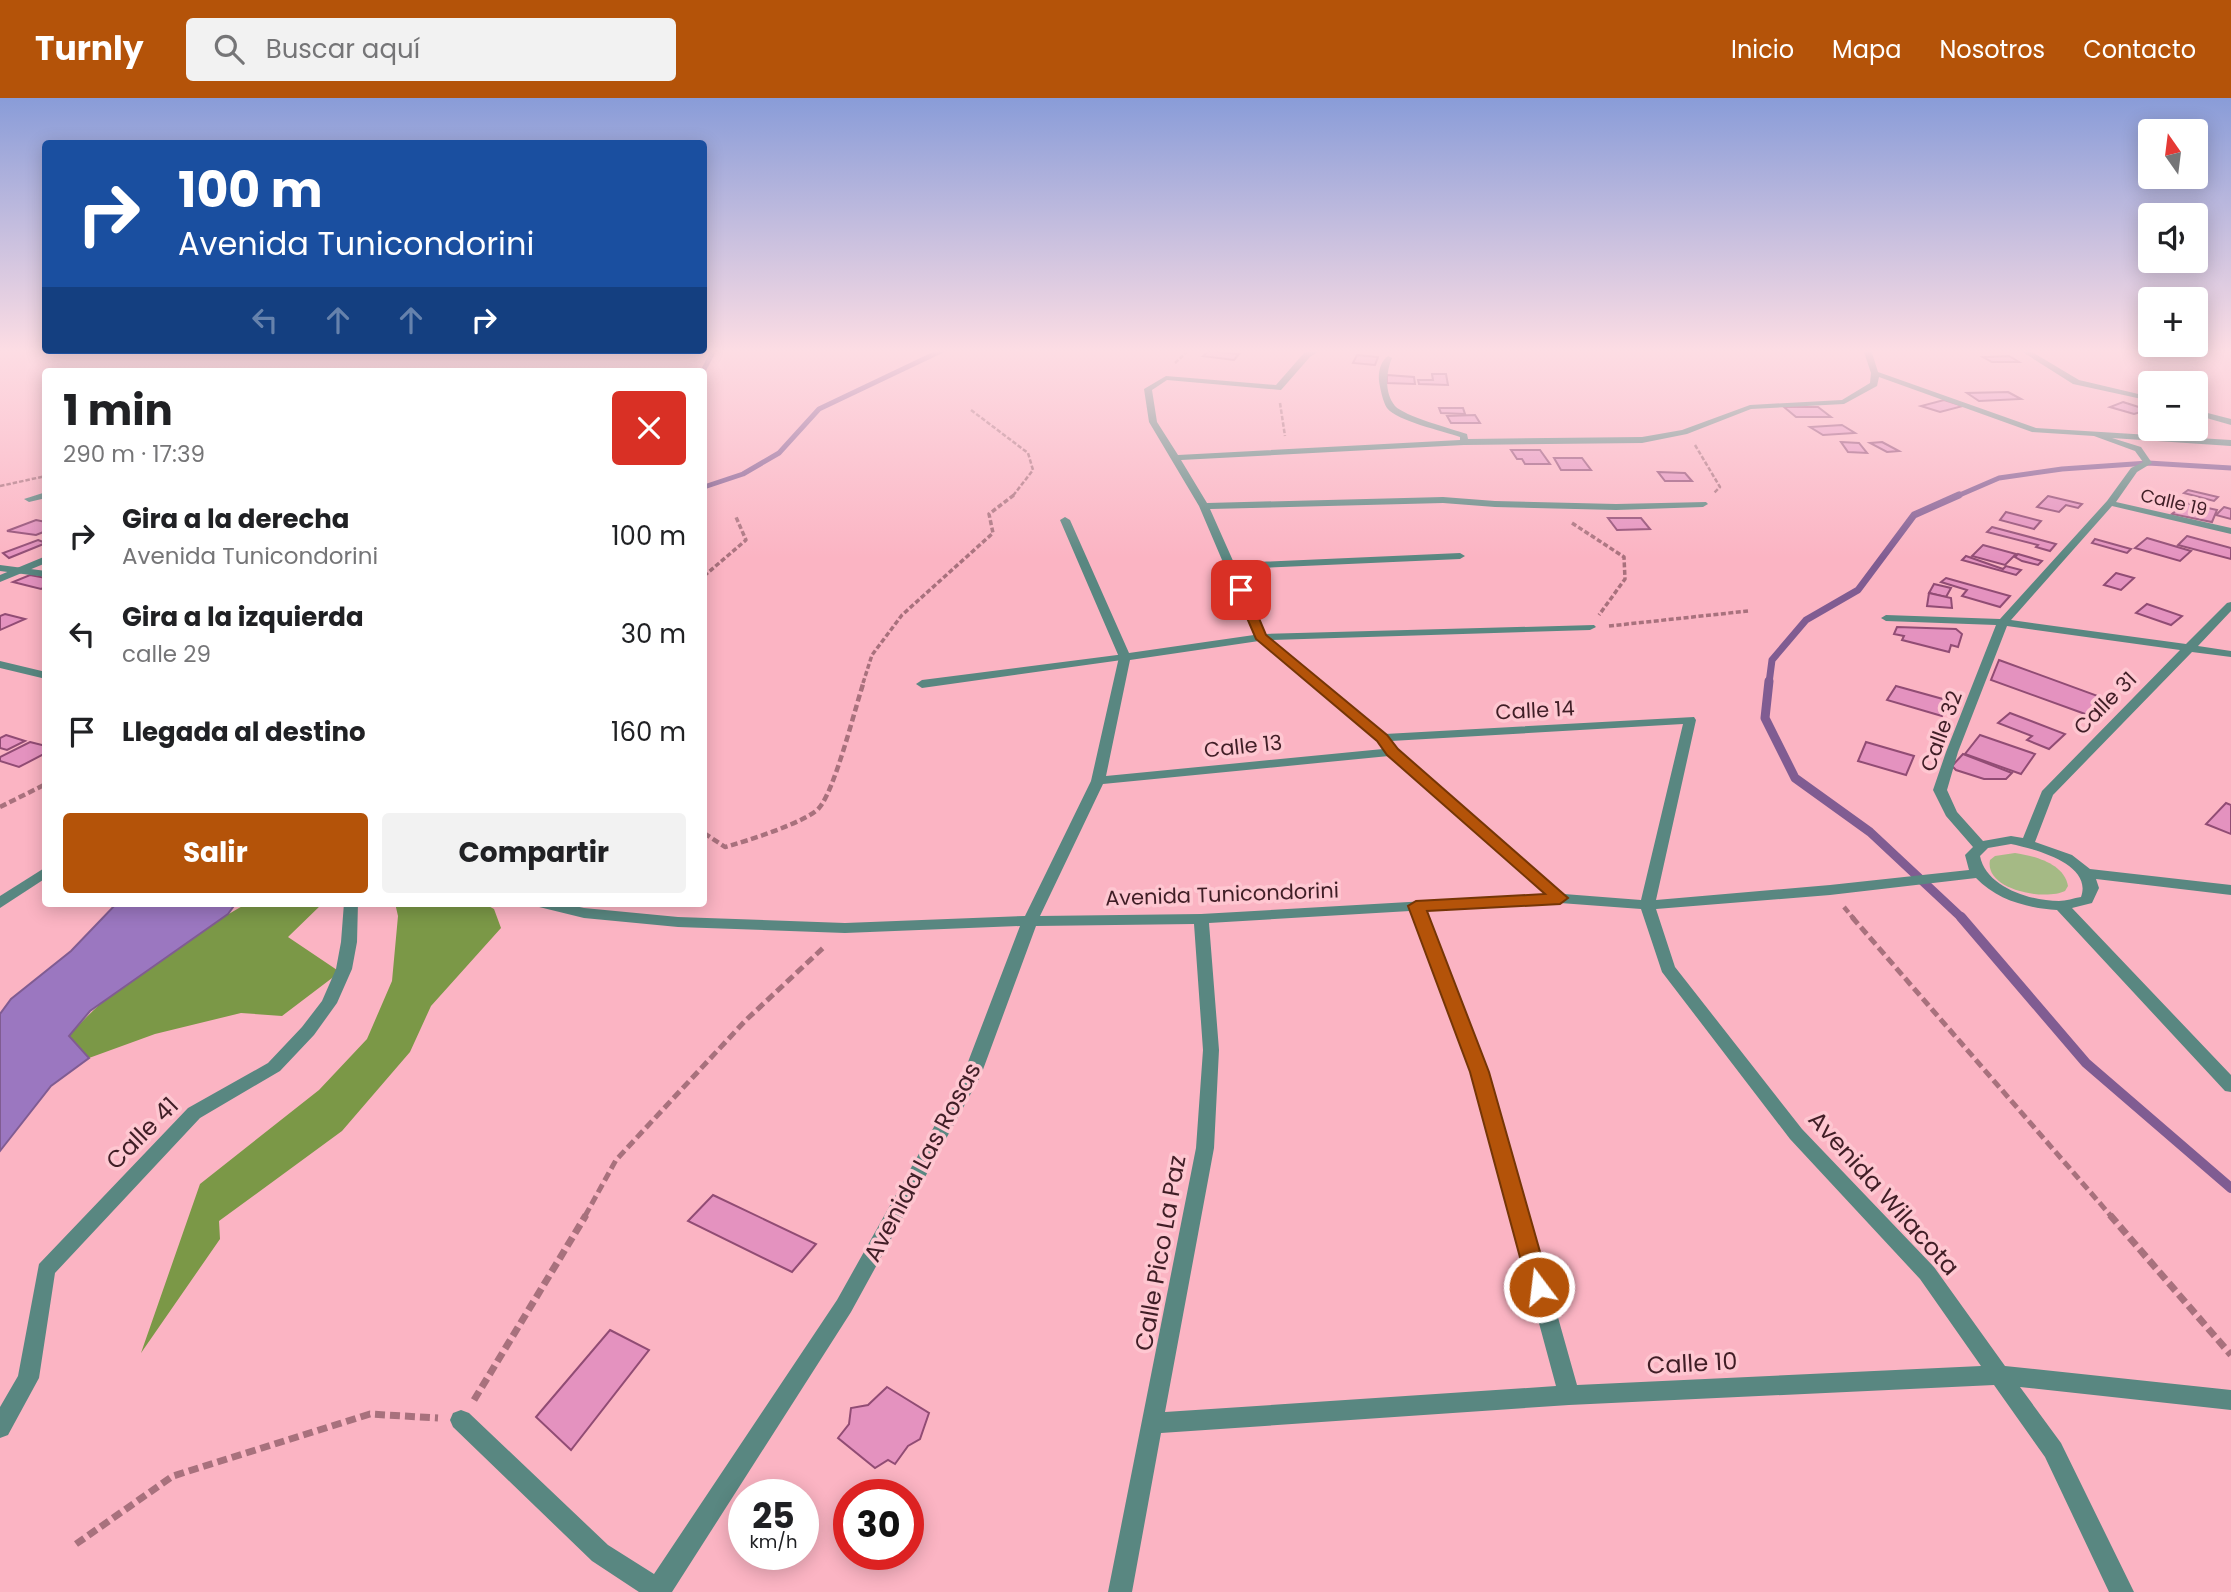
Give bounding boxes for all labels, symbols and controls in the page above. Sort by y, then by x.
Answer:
search box [186,18,676,81]
text: Turnly [35,25,144,72]
icon: search [210,30,248,68]
text: Buscar aquí [266,31,420,67]
text: Inicio [1731,33,1794,66]
text: Mapa [1832,33,1901,66]
text: Nosotros [1939,33,2045,66]
text: Contacto [2083,33,2196,66]
north arrow [2138,119,2208,189]
map controls [2138,119,2208,441]
text: 100 m [178,156,323,224]
icon: right [63,168,154,259]
button: sound [2138,203,2208,273]
text: Avenida Tunicondorini [178,221,534,266]
button: + [2138,287,2208,357]
icon: left [246,301,284,339]
icon: ahead [319,301,357,339]
icon: ahead [392,301,430,339]
icon: right [465,301,503,339]
button: − [2138,371,2208,441]
text: 1 min [63,381,173,440]
button: close [612,391,686,465]
text: 290 m · 17:39 [63,438,205,470]
street label: Calle 19 [2138,482,2210,522]
text: Gira a la derecha [122,501,350,537]
icon: right [63,517,101,555]
text: 100 m [611,518,686,554]
text: Avenida Tunicondorini [122,540,378,572]
pin [1211,560,1271,620]
icon: arrive [1222,571,1260,609]
text: Gira a la izquierda [122,599,364,635]
icon: left [63,615,101,653]
text: 30 m [621,616,686,652]
text: calle 29 [122,638,211,670]
street label: Calle 31 [2067,665,2143,741]
street label: Calle 32 [1913,687,1969,775]
street label: Calle 14 [1495,693,1575,727]
icon: arrive [63,713,101,751]
text: Llegada al destino [122,714,366,750]
text: 160 m [611,714,686,750]
street label: Calle 13 [1202,727,1284,765]
button: Salir [63,813,368,893]
button: Compartir [382,813,686,893]
street label: Avenida Tunicondorini [1105,875,1339,913]
street label: Avenida Las Rosas [855,1057,989,1267]
street label: Calle 41 [98,1089,186,1177]
street label: Avenida Wilacota [1801,1104,1967,1282]
street label: Calle Pico La Paz [1127,1153,1193,1353]
position arrow [1502,1250,1576,1324]
street label: Calle 10 [1646,1344,1738,1382]
speed limit sign: 30 [833,1479,924,1570]
text: 25 [752,1491,795,1540]
text: km/h [750,1529,797,1554]

